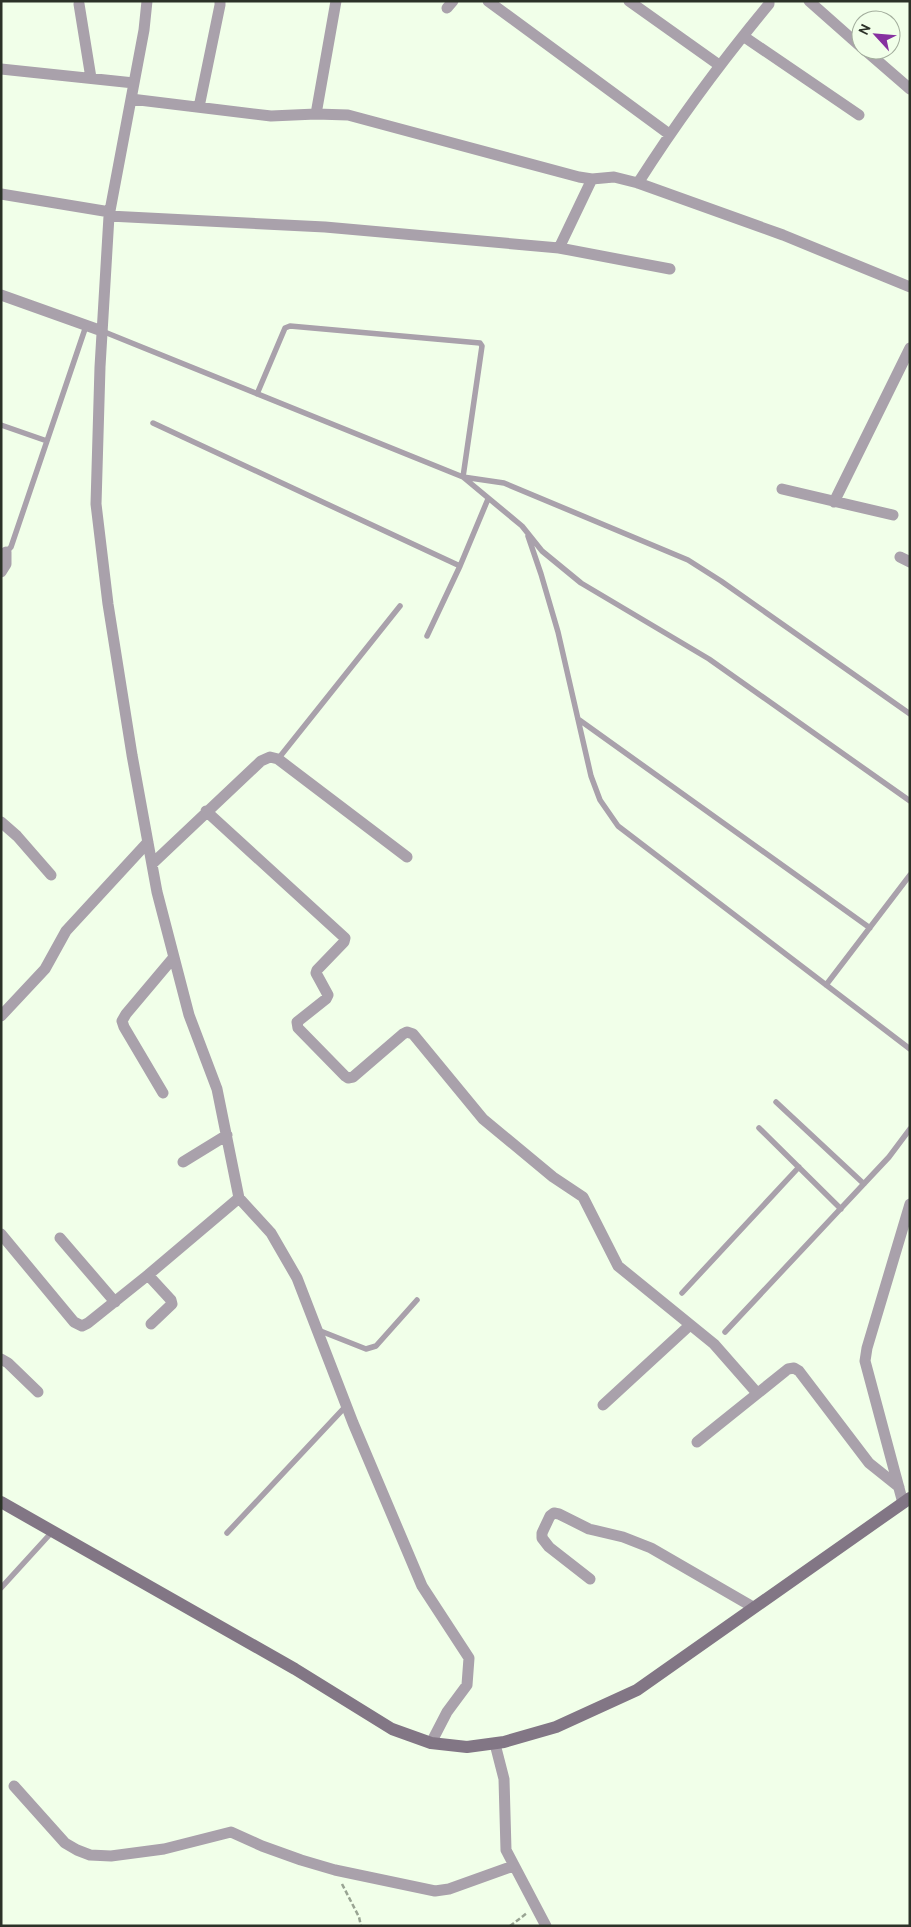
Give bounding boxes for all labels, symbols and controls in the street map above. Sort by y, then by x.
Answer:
north arrow [851,10,901,60]
text: N [854,21,875,38]

